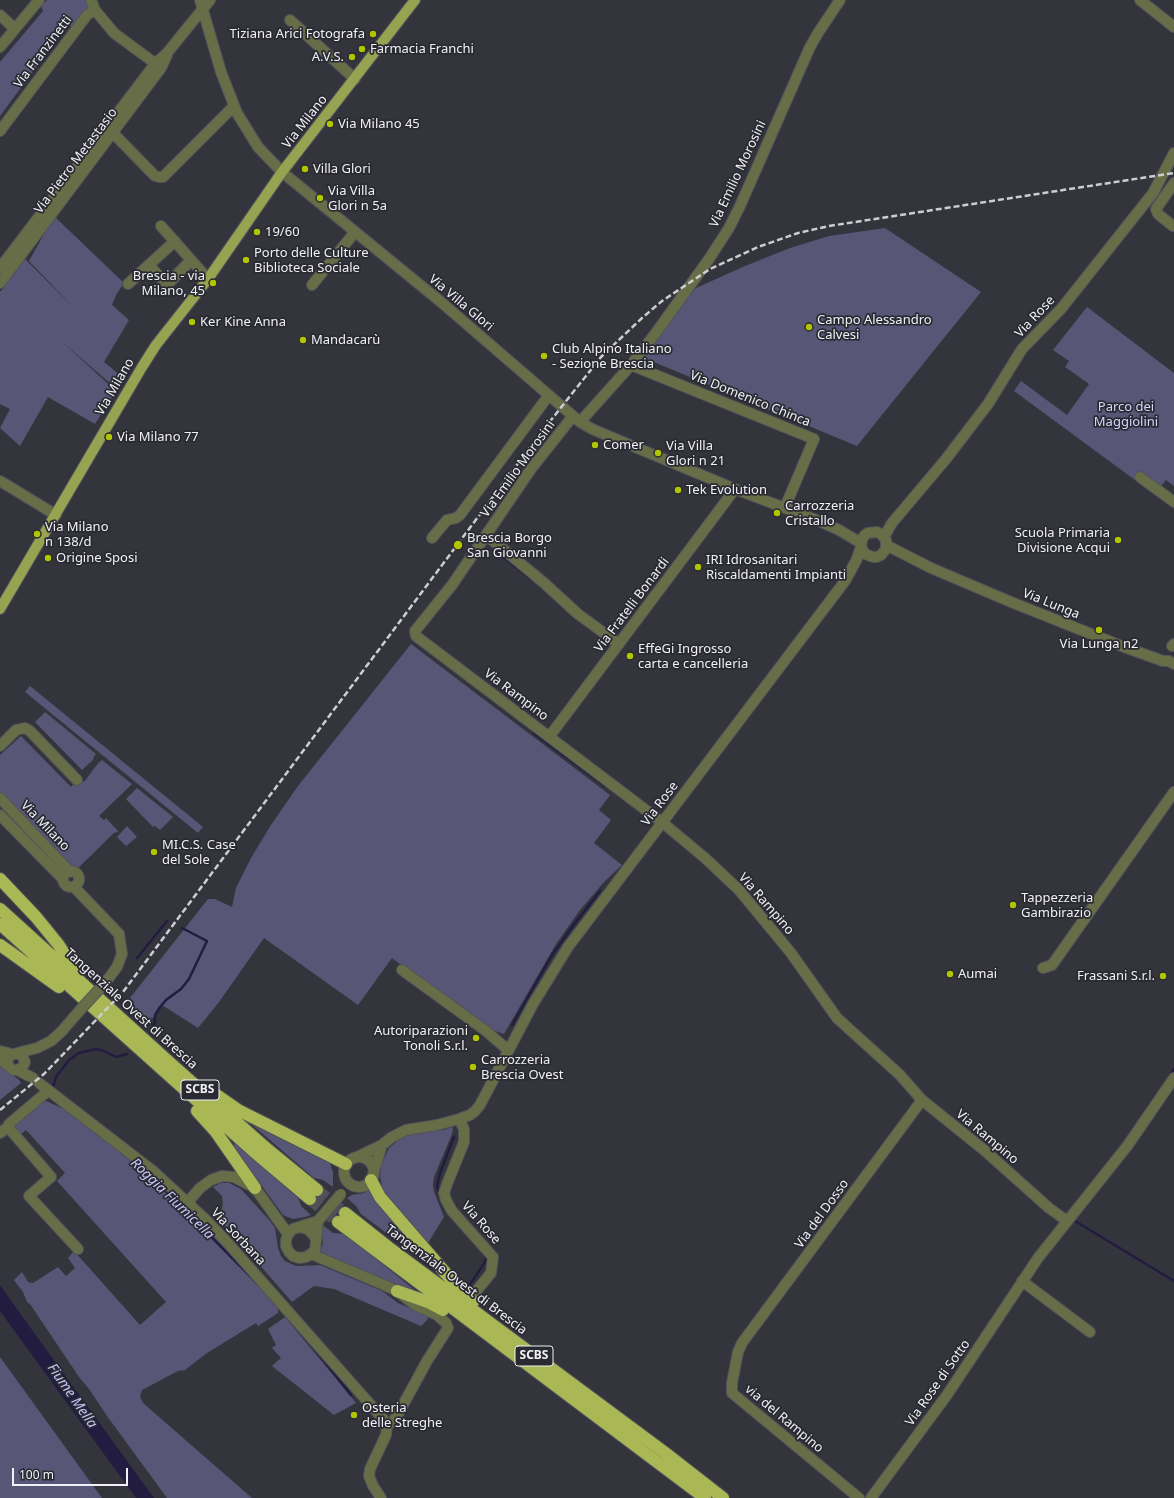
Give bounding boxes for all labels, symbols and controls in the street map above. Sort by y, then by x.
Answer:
street label: Via Franzinetti [11,13,75,91]
place label: Tiziana Arici Fotografa [230,26,365,42]
marker: Tiziana Arici Fotografa [368,29,378,39]
place label: Farmacia Franchi [370,41,474,57]
marker: Farmacia Franchi [357,44,367,54]
place label: A.V.S. [312,49,344,65]
marker: A.V.S. [347,52,357,62]
street label: Via Milano [279,92,331,152]
street label: Via Pietro Metastasio [31,105,121,217]
place label: Via Milano 45 [338,116,420,132]
street label: Via Emilio Morosini [706,118,770,230]
marker: Via Milano 45 [325,119,335,129]
place label: Villa Glori [313,161,371,177]
marker: Villa Glori [300,164,310,174]
place label: Via Villa Glori n 5a [328,183,387,214]
marker: Via Villa Glori n 5a [315,193,325,203]
place label: 19/60 [265,224,300,240]
marker: 19/60 [252,227,262,237]
place label: Porto delle Culture Biblioteca Sociale [254,245,369,276]
marker: Porto delle Culture Biblioteca Sociale [241,255,251,265]
place label: Brescia - via Milano, 45 [133,268,205,299]
street label: Via Villa Glori [425,271,497,335]
marker: Brescia - via Milano, 45 [208,278,218,288]
street label: Via Rose [1012,293,1058,341]
place label: Campo Alessandro Calvesi [817,312,932,343]
place label: Ker Kine Anna [200,314,286,330]
marker: Ker Kine Anna [187,317,197,327]
marker: Campo Alessandro Calvesi [804,322,814,332]
place label: Mandacarù [311,332,380,348]
marker: Mandacarù [298,335,308,345]
place label: Club Alpino Italiano - Sezione Brescia [552,341,672,372]
marker: Club Alpino Italiano - Sezione Brescia [539,351,549,361]
street label: Via Milano [92,356,138,418]
street label: Via Domenico Chinca [687,368,813,430]
park label: Parco dei Maggiolini [1094,399,1158,430]
street label: Via Emilio Morosini [478,417,558,521]
place label: Via Milano 77 [117,429,199,445]
marker: Via Milano 77 [104,432,114,442]
place label: Comer [603,437,644,453]
place label: Via Villa Glori n 21 [666,438,725,469]
marker: Comer [590,440,600,450]
marker: Via Villa Glori n 21 [653,448,663,458]
place label: Tek Evolution [686,482,767,498]
marker: Tek Evolution [673,485,683,495]
place label: Carrozzeria Cristallo [785,498,854,529]
marker: Carrozzeria Cristallo [772,508,782,518]
place label: Via Milano n 138/d [45,519,109,550]
place label: Scuola Primaria Divisione Acqui [1015,525,1110,556]
marker: Via Milano n 138/d [32,529,42,539]
place label: Brescia Borgo San Giovanni [467,530,552,561]
marker: Scuola Primaria Divisione Acqui [1113,535,1123,545]
marker: Brescia Borgo San Giovanni [452,539,464,551]
place label: Origine Sposi [56,550,138,566]
place label: IRI Idrosanitari Riscaldamenti Impianti [706,552,846,583]
marker: Origine Sposi [43,553,53,563]
street label: Via Fratelli Bonardi [591,555,673,655]
marker: IRI Idrosanitari Riscaldamenti Impianti [693,562,703,572]
street label: Via Lunga [1020,586,1082,622]
marker: Via Lunga n2 [1094,625,1104,635]
place label: Via Lunga n2 [1060,636,1138,652]
place label: EffeGi Ingrosso carta e cancelleria [638,641,748,672]
marker: EffeGi Ingrosso carta e cancelleria [625,651,635,661]
street label: Via Rampino [481,666,551,724]
street label: Via Rose [638,779,682,829]
street label: Via Milano [17,798,73,854]
place label: MI.C.S. Case del Sole [162,837,236,868]
marker: MI.C.S. Case del Sole [149,847,159,857]
street label: Via Rampino [735,870,797,938]
place label: Tappezzeria Gambirazio [1021,890,1093,921]
marker: Tappezzeria Gambirazio [1008,900,1018,910]
street label: Tangenziale Ovest di Brescia [62,945,200,1073]
place label: Aumai [958,966,997,982]
place label: Frassani S.r.l. [1077,968,1155,984]
marker: Aumai [945,969,955,979]
marker: Frassani S.r.l. [1158,971,1168,981]
place label: Autoriparazioni Tonoli S.r.l. [374,1023,468,1054]
marker: Autoriparazioni Tonoli S.r.l. [471,1033,481,1043]
place label: Carrozzeria Brescia Ovest [481,1052,563,1083]
marker: Carrozzeria Brescia Ovest [468,1062,478,1072]
road number: SCBS [181,1080,219,1100]
street label: Via Rampino [953,1106,1021,1168]
water label: Roggia Fiumicella [127,1155,217,1243]
street label: Via del Dosso [792,1176,852,1252]
street label: Via Rose [458,1199,504,1247]
street label: Via Sorbana [207,1205,269,1269]
street label: Tangenziale Ovest di Brescia [382,1222,530,1338]
street label: Via Rose di Sotto [902,1337,974,1429]
road number: SCBS [515,1346,553,1366]
water label: Fiume Mella [44,1360,100,1432]
street label: via del Rampino [742,1382,826,1456]
place label: Osteria delle Streghe [362,1400,442,1431]
marker: Osteria delle Streghe [349,1410,359,1420]
scale bar [14,1460,130,1486]
text: 100 m [19,1466,54,1483]

